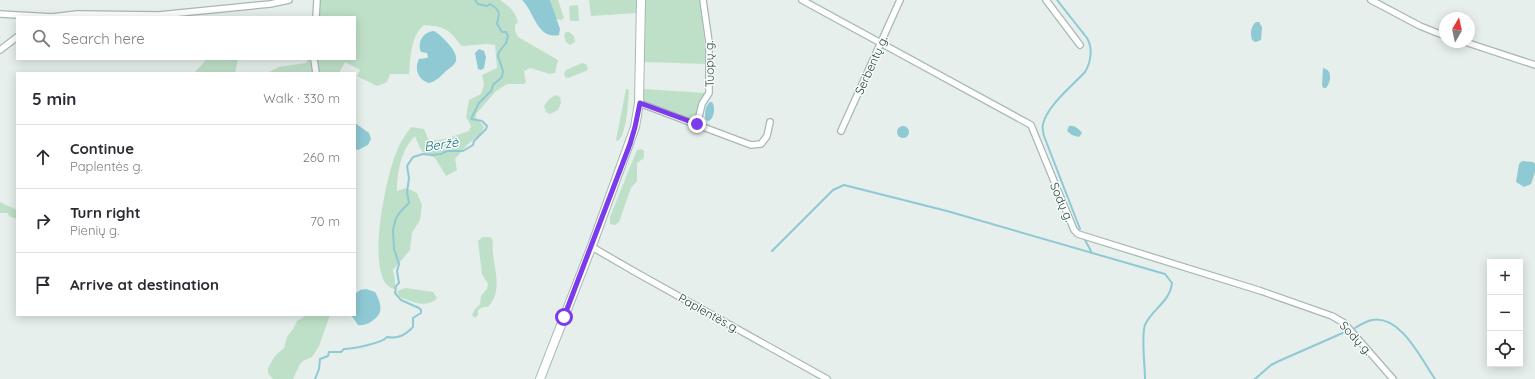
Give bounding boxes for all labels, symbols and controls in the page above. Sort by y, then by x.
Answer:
north arrow [1439,12,1475,48]
search box [16,16,356,60]
icon: search [30,27,52,49]
text: Search here [62,29,145,48]
street label: Serbentų g. [851,33,891,97]
street label: Tuopų g. [701,40,717,88]
text: 5 min [32,88,76,109]
text: Walk · 330 m [263,90,340,106]
route end [688,115,706,133]
water label: Beržė [423,134,460,154]
text: Continue [70,139,134,158]
icon: ahead [32,146,54,168]
text: 260 m [303,149,340,165]
text: Paplentės g. [70,158,143,174]
street label: Sodų g. [1047,180,1077,224]
text: Turn right [70,203,141,222]
icon: right [32,210,54,232]
text: 70 m [310,213,340,229]
text: Pienių g. [70,222,120,238]
map controls [1487,259,1523,367]
button: + [1487,259,1523,295]
icon: arrive [32,274,54,296]
text: Arrive at destination [70,275,219,294]
street label: Paplentės g. [676,290,742,336]
button: − [1487,295,1523,331]
route start [555,308,573,326]
street label: Sodų g. [1336,318,1376,358]
button: locate [1487,331,1523,367]

